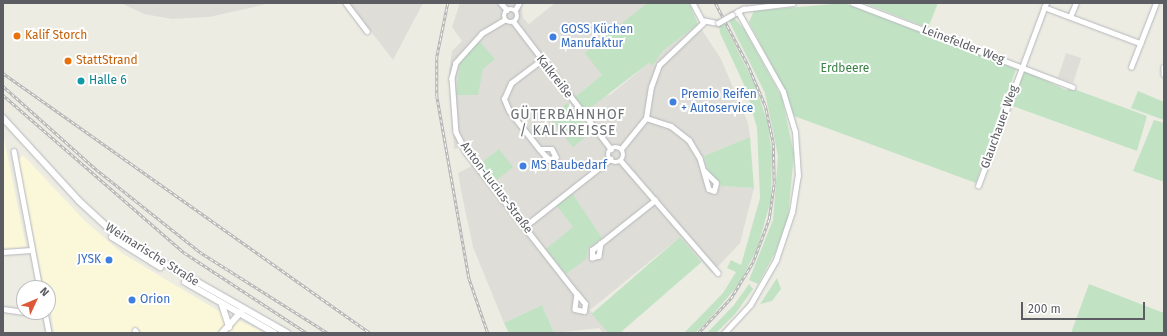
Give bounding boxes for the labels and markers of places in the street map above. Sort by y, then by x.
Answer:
place label: GOSS Küchen Manufaktur [561,23,633,51]
place label: Kalif Storch [25,29,87,43]
marker: Kalif Storch [12,31,22,41]
marker: GOSS Küchen Manufaktur [548,32,558,42]
place label: StattStrand [76,54,138,68]
marker: StattStrand [63,56,73,66]
place label: Halle 6 [89,74,127,88]
marker: Halle 6 [76,76,86,86]
place label: Premio Reifen + Autoservice [681,88,757,116]
marker: Premio Reifen + Autoservice [668,97,678,107]
place label: MS Baubedarf [531,159,607,173]
marker: MS Baubedarf [518,161,528,171]
place label: JYSK [77,253,101,267]
marker: JYSK [104,255,114,265]
place label: Orion [140,293,170,307]
marker: Orion [127,295,137,305]

